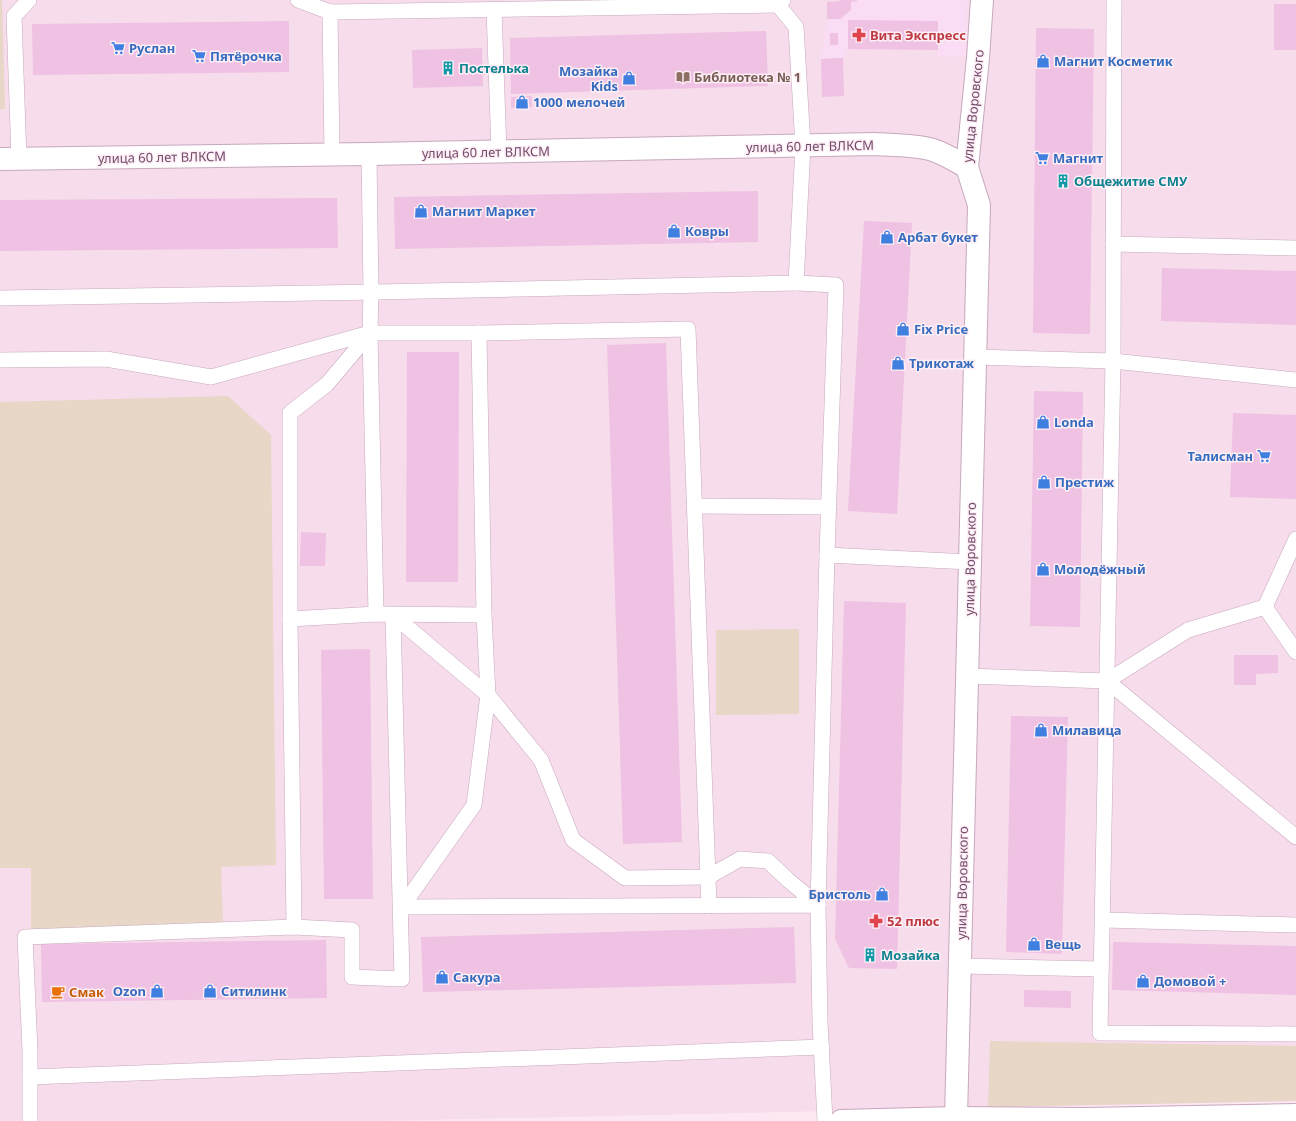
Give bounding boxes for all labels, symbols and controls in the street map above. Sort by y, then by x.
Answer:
place label: Вита Экспресс [870,26,966,44]
pharmacy icon: Вита Экспресс [851,27,867,43]
place label: Руслан [129,39,175,57]
supermarket icon: Руслан [110,40,126,56]
place label: Пятёрочка [210,47,282,65]
supermarket icon: Пятёрочка [191,48,207,64]
street label: улица Воровского [958,48,988,163]
place label: Магнит Косметик [1054,52,1173,70]
shop icon: Магнит Косметик [1035,53,1051,69]
place label: Постелька [459,59,529,77]
building icon: Постелька [440,60,456,76]
place label: Мозайка Kids [559,62,618,95]
place label: Библиотека № 1 [694,68,801,86]
library icon: Библиотека № 1 [675,69,691,85]
shop icon: Мозайка Kids [621,70,637,86]
place label: 1000 мелочей [533,93,625,111]
shop icon: 1000 мелочей [514,94,530,110]
street label: улица 60 лет ВЛКСМ [746,136,874,156]
street label: улица 60 лет ВЛКСМ [422,142,550,162]
street label: улица 60 лет ВЛКСМ [98,147,226,167]
place label: Магнит [1053,149,1103,167]
supermarket icon: Магнит [1034,150,1050,166]
place label: Общежитие СМУ [1074,172,1188,190]
building icon: Общежитие СМУ [1055,173,1071,189]
place label: Магнит Маркет [432,202,536,220]
shop icon: Магнит Маркет [413,203,429,219]
place label: Ковры [685,222,729,240]
shop icon: Ковры [666,223,682,239]
place label: Арбат букет [898,228,978,246]
shop icon: Арбат букет [879,229,895,245]
place label: Fix Price [914,320,968,338]
shop icon: Fix Price [895,321,911,337]
place label: Трикотаж [909,354,975,372]
shop icon: Трикотаж [890,355,906,371]
place label: Londa [1054,413,1094,431]
shop icon: Londa [1035,414,1051,430]
place label: Талисман [1187,447,1253,465]
supermarket icon: Талисман [1256,448,1272,464]
place label: Престиж [1055,473,1115,491]
shop icon: Престиж [1036,474,1052,490]
street label: улица Воровского [960,502,980,616]
place label: Молодёжный [1054,560,1146,578]
shop icon: Молодёжный [1035,561,1051,577]
place label: Милавица [1052,721,1122,739]
shop icon: Милавица [1033,722,1049,738]
street label: улица Воровского [952,826,972,940]
place label: Бристоль [808,885,871,903]
shop icon: Бристоль [874,886,890,902]
place label: 52 плюс [887,912,940,930]
pharmacy icon: 52 плюс [868,913,884,929]
place label: Вещь [1045,935,1082,953]
shop icon: Вещь [1026,936,1042,952]
place label: Мозайка [881,946,940,964]
building icon: Мозайка [862,947,878,963]
place label: Сакура [453,968,501,986]
shop icon: Сакура [434,969,450,985]
place label: Домовой + [1154,972,1227,990]
shop icon: Домовой + [1135,973,1151,989]
place label: Ozon [113,982,146,1000]
place label: Ситилинк [221,982,287,1000]
place label: Смак [69,983,104,1001]
shop icon: Ozon [149,983,165,999]
shop icon: Ситилинк [202,983,218,999]
cafe icon: Смак [50,984,66,1000]

